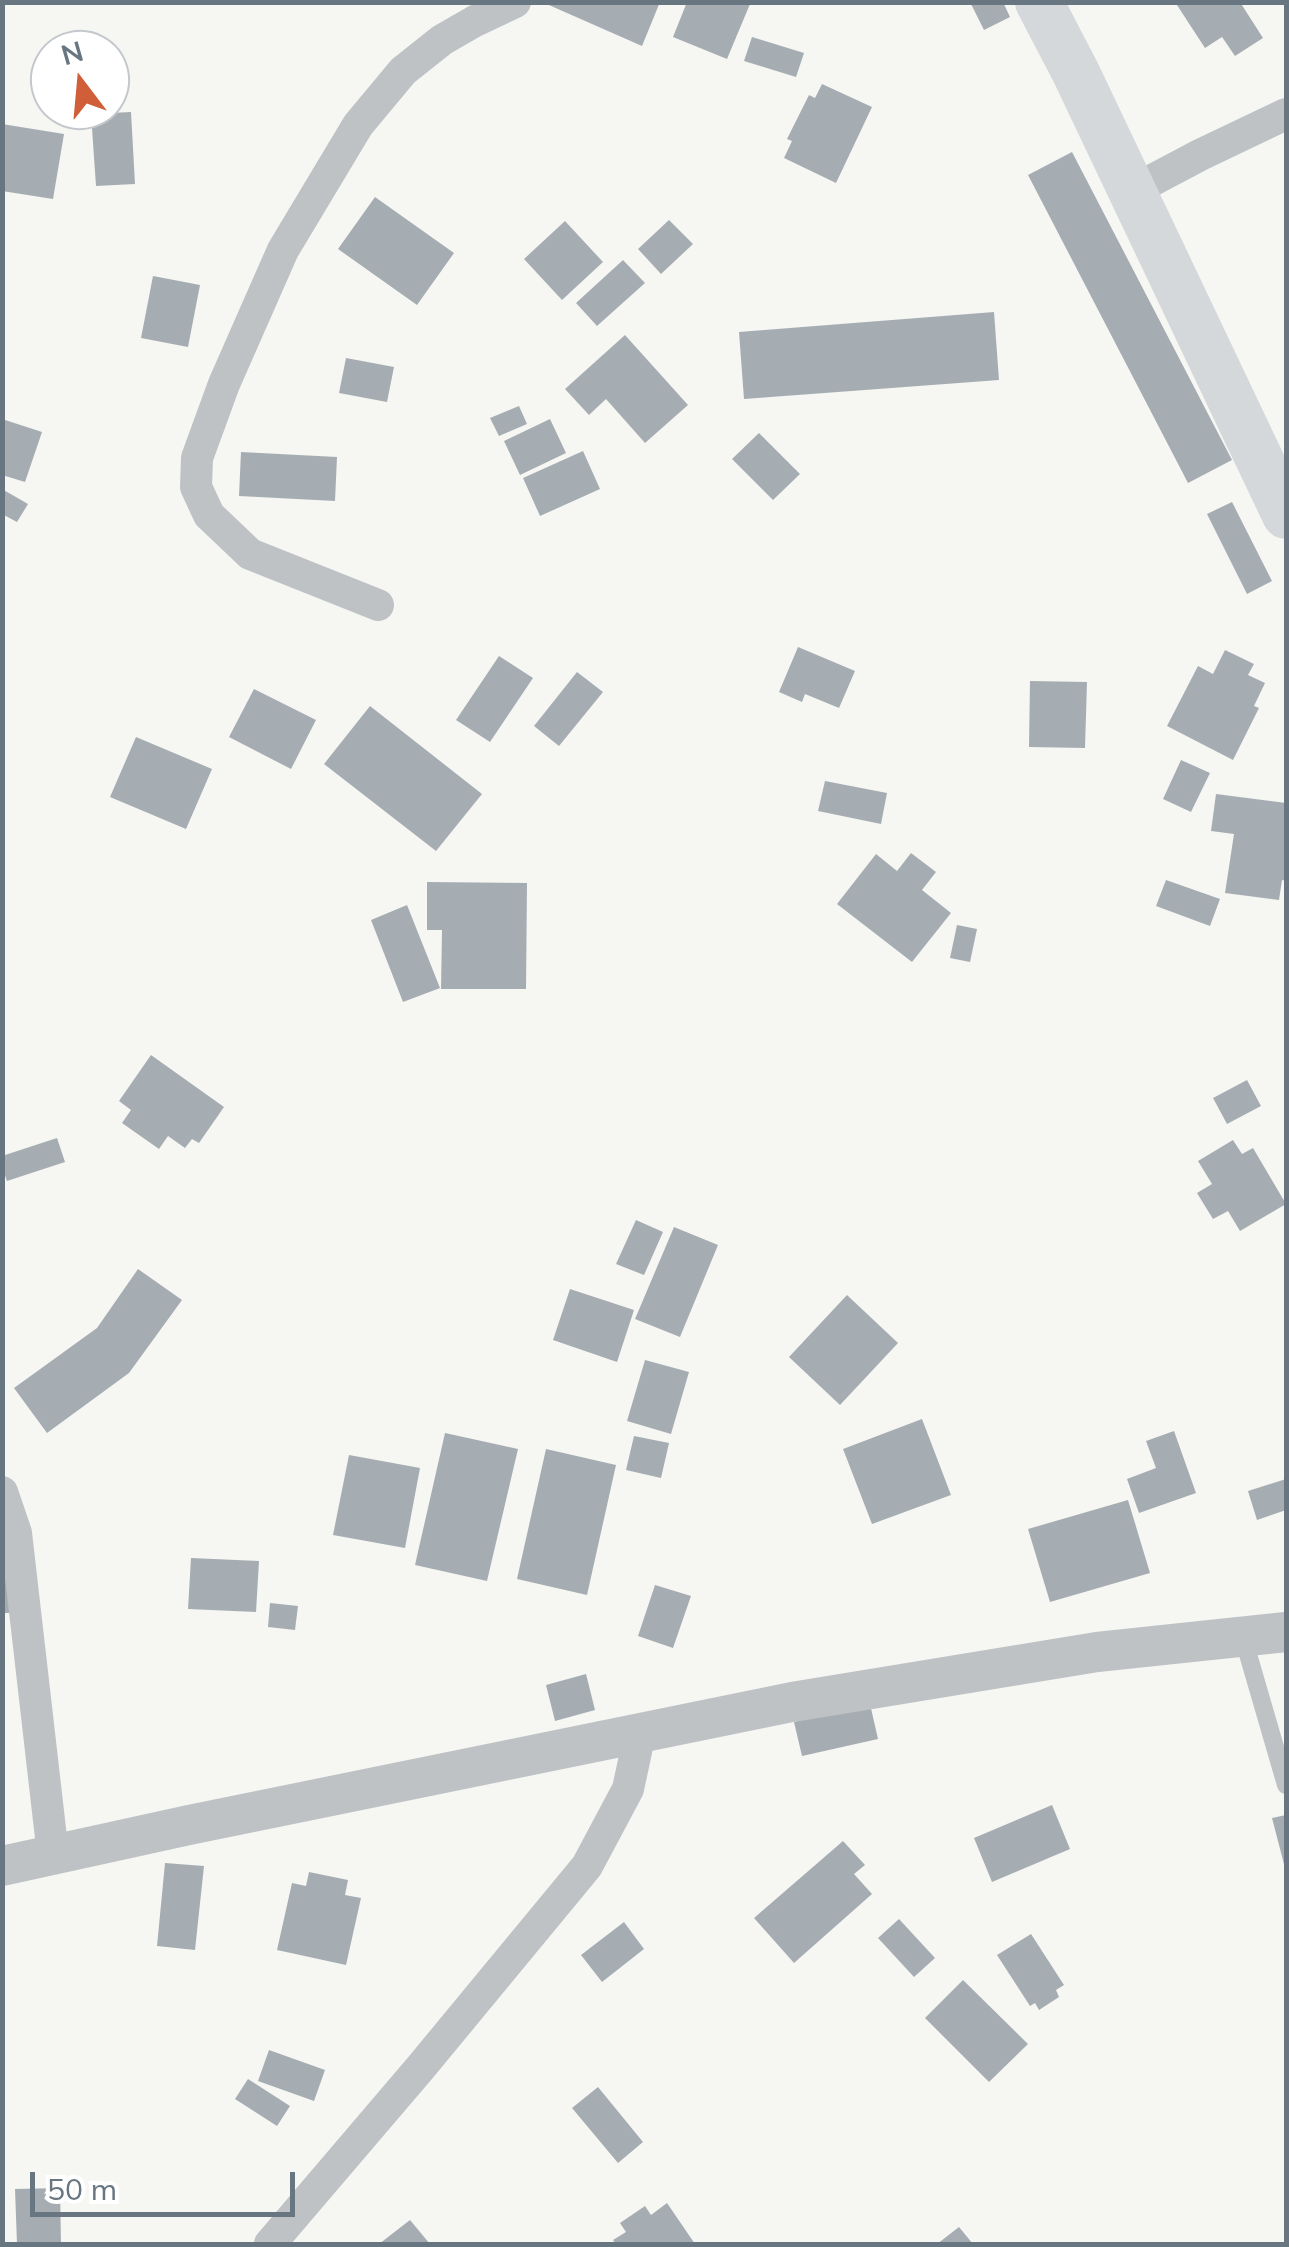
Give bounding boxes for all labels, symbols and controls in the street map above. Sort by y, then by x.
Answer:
north arrow [30,30,130,130]
text: N [57,33,87,72]
scale bar [35,2152,300,2214]
text: 50 m [47,2170,117,2208]

